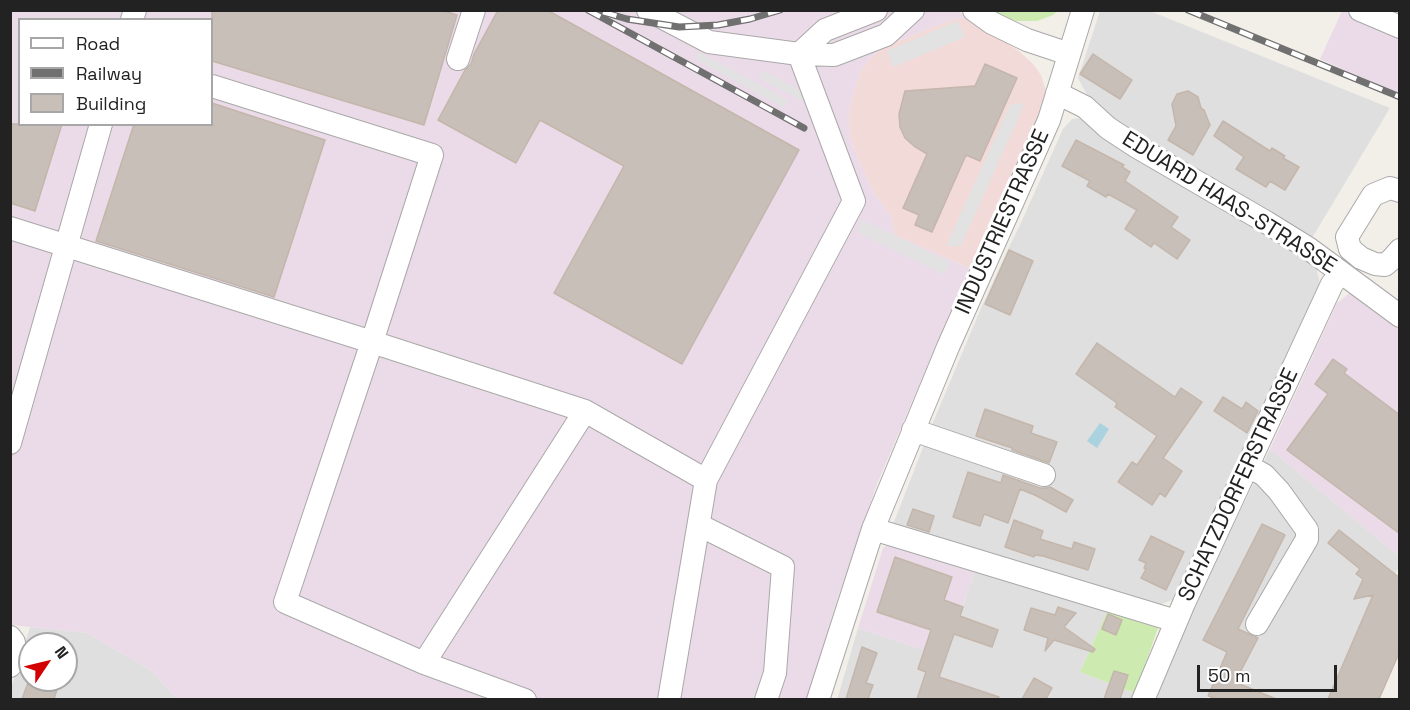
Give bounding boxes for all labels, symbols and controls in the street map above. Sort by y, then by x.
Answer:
legend [18,18,213,126]
text: Road [76,32,120,55]
text: Railway [76,62,142,85]
text: Building [76,92,146,115]
street label: INDUSTRIESTRASSE [950,126,1056,318]
street label: EDUARD HAAS-STRASSE [1117,126,1341,280]
street label: SCHATZDORFERSTRASSE [1173,364,1305,606]
north arrow [18,632,78,692]
text: N [50,642,73,663]
scale bar [1200,653,1340,691]
text: 50 m [1208,664,1250,687]

